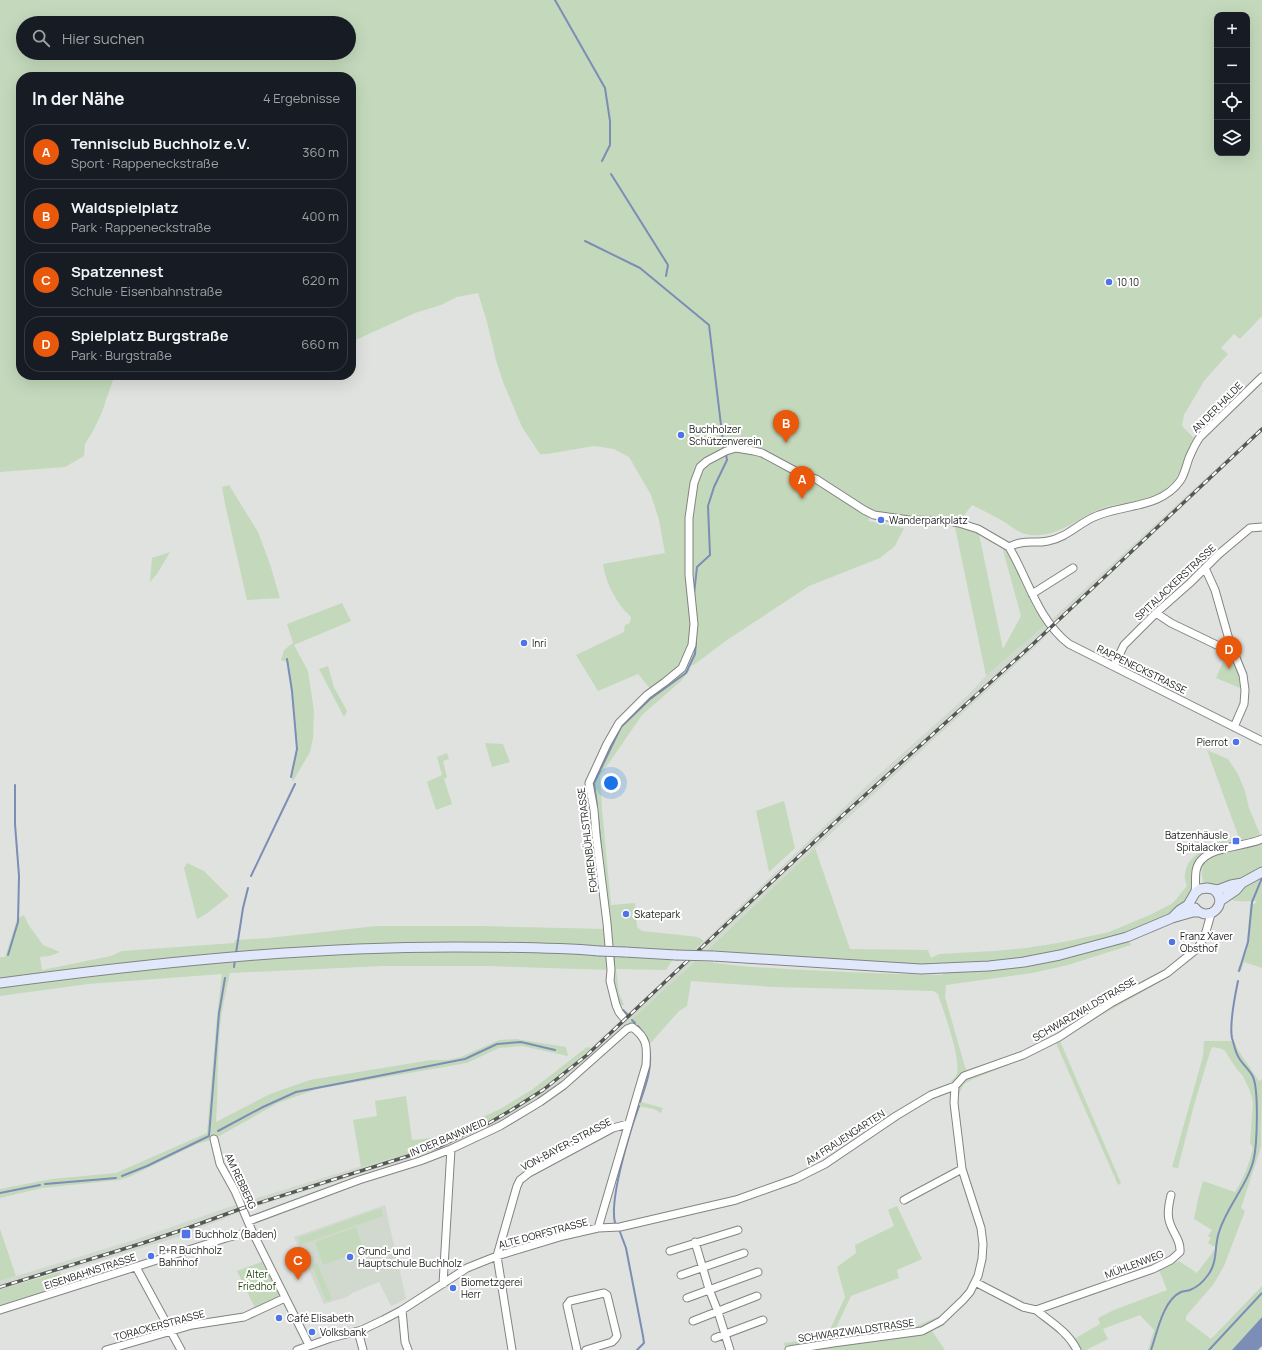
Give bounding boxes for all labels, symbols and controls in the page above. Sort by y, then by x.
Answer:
map controls [1214,12,1250,156]
button: + [1214,12,1250,48]
search box [16,16,356,60]
icon: search [30,27,52,49]
text: Hier suchen [62,28,144,49]
button: − [1214,48,1250,84]
button: locate [1214,84,1250,120]
text: In der Nähe [32,87,125,110]
text: 4 Ergebnisse [263,89,340,107]
button: layers [1214,120,1250,156]
text: Tennisclub Buchholz e.V. [71,133,250,154]
text: A [42,143,50,161]
text: 360 m [302,143,339,161]
text: Sport · Rappeneckstraße [71,154,219,172]
text: Waldspielplatz [71,197,178,218]
text: B [42,207,50,225]
text: 400 m [302,207,339,225]
text: Park · Rappeneckstraße [71,218,211,236]
text: Spatzennest [71,261,164,282]
text: C [41,271,51,289]
text: 620 m [302,271,339,289]
place label: 10 10 [1117,275,1139,289]
marker: 10 10 [1104,277,1114,287]
text: Schule · Eisenbahnstraße [71,282,222,300]
text: Spielplatz Burgstraße [71,325,229,346]
text: D [41,335,51,353]
text: 660 m [301,335,339,353]
text: Park · Burgstraße [71,346,172,364]
street label: AN DER HALDE [1189,378,1246,435]
pin: B [773,410,799,443]
place label: Buchholzer Schützenverein [689,422,762,448]
marker: Buchholzer Schützenverein [676,430,686,440]
pin: A [789,466,815,499]
place label: Wanderparkplatz [889,513,968,527]
marker: Wanderparkplatz [876,515,886,525]
street label: SPITALACKERSTRASSE [1132,541,1219,623]
place label: Inri [532,636,546,650]
pin: D [1216,636,1242,669]
marker: Inri [519,638,529,648]
street label: RAPPENECKSTRASSE [1095,641,1189,697]
place label: Pierrot [1197,735,1228,749]
marker: Pierrot [1231,737,1241,747]
your location [601,773,621,793]
street label: FOHRENBÜHLSTRASSE [574,786,600,893]
place label: Batzenhäusle Spitalacker [1165,828,1228,854]
marker: Batzenhäusle Spitalacker [1231,836,1241,846]
place label: Skatepark [634,907,681,921]
marker: Skatepark [621,909,631,919]
place label: Franz Xaver Obsthof [1180,929,1233,955]
marker: Franz Xaver Obsthof [1167,937,1177,947]
street label: SCHWARZWALDSTRASSE [1030,973,1138,1044]
street label: AM FRAUENGARTEN [803,1106,887,1168]
street label: IN DER BANNWEID [407,1114,489,1159]
street label: VON-BAYER-STRASSE [518,1114,614,1174]
street label: AM REBBERG [222,1151,260,1211]
street label: ALTE DORFSTRASSE [497,1214,590,1252]
place label: Buchholz (Baden) [195,1227,278,1241]
marker: Buchholz (Baden) [180,1228,192,1240]
place label: P+R Buchholz Bahnhof [159,1243,222,1269]
place label: Grund- und Hauptschule Buchholz [358,1244,462,1270]
street label: MÜHLENWEG [1103,1246,1165,1282]
pin: C [285,1247,311,1280]
street label: EISENBAHNSTRASSE [42,1249,138,1292]
marker: P+R Buchholz Bahnhof [146,1251,156,1261]
marker: Grund- und Hauptschule Buchholz [345,1252,355,1262]
park label: Alter Friedhof [238,1267,277,1293]
place label: Biometzgerei Herr [461,1275,522,1301]
marker: Biometzgerei Herr [448,1283,458,1293]
street label: TORACKERSTRASSE [112,1306,206,1344]
place label: Café Elisabeth [287,1311,354,1325]
marker: Café Elisabeth [274,1313,284,1323]
street label: SCHWARZWALDSTRASSE [797,1315,915,1345]
place label: Volksbank [320,1325,367,1339]
marker: Volksbank [307,1327,317,1337]

